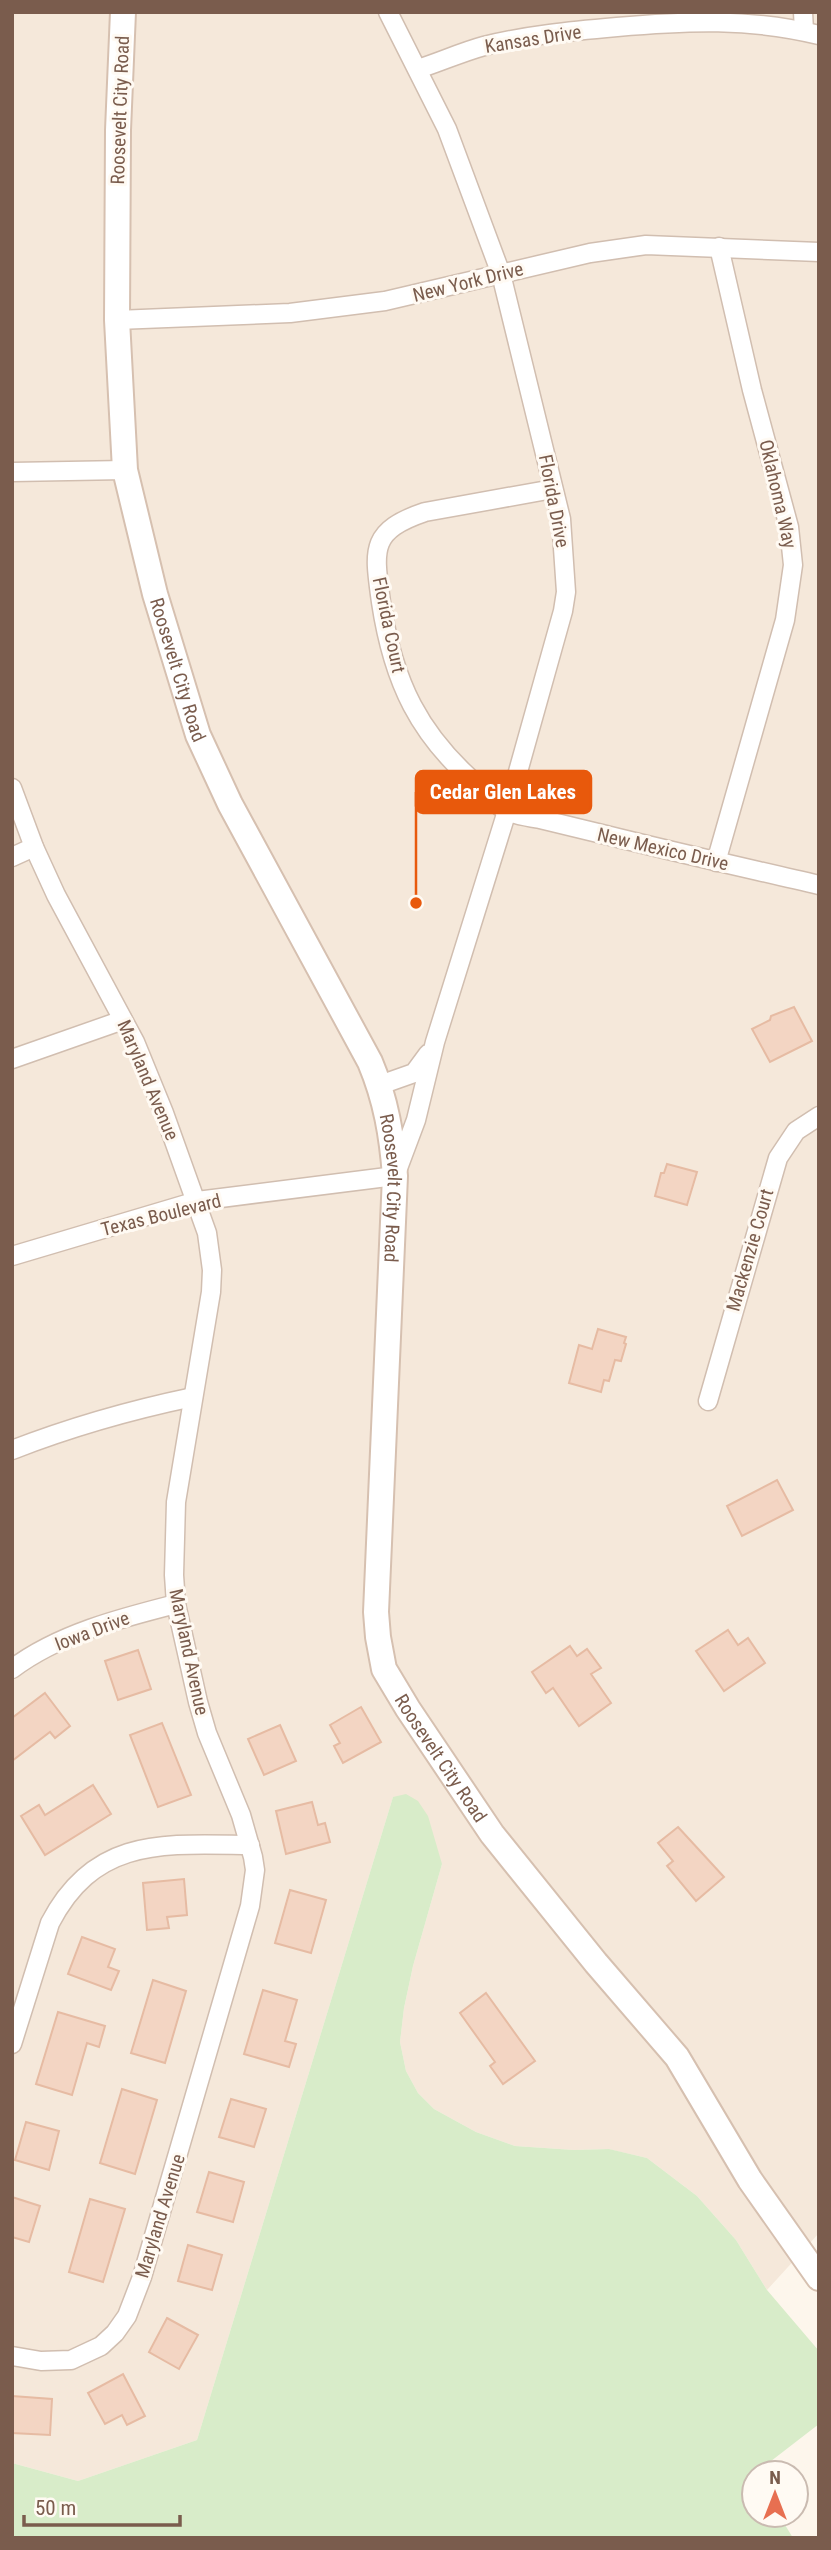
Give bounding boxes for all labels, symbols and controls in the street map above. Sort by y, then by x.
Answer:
street label: Kansas Drive [483,20,583,58]
street label: Roosevelt City Road [106,35,134,185]
street label: New York Drive [410,257,526,307]
street label: Oklahoma Way [754,437,802,551]
street label: Florida Drive [534,453,574,549]
street label: Florida Court [368,575,410,675]
street label: Roosevelt City Road [145,595,211,746]
callout: Cedar Glen Lakes [416,771,591,813]
text: Cedar Glen Lakes [430,780,576,804]
street label: New Mexico Drive [595,823,731,875]
street label: Maryland Avenue [112,1016,184,1144]
street label: Roosevelt City Road [375,1112,407,1263]
street label: Mackenzie Court [722,1186,778,1314]
street label: Texas Boulevard [99,1189,223,1241]
street label: Maryland Avenue [164,1587,214,1717]
street label: Iowa Drive [51,1606,133,1656]
street label: Roosevelt City Road [390,1690,492,1826]
street label: Maryland Avenue [130,2151,190,2281]
north arrow [740,2459,810,2529]
text: N [769,2466,781,2489]
scale bar [24,2484,180,2528]
text: 50 m [35,2496,76,2520]

